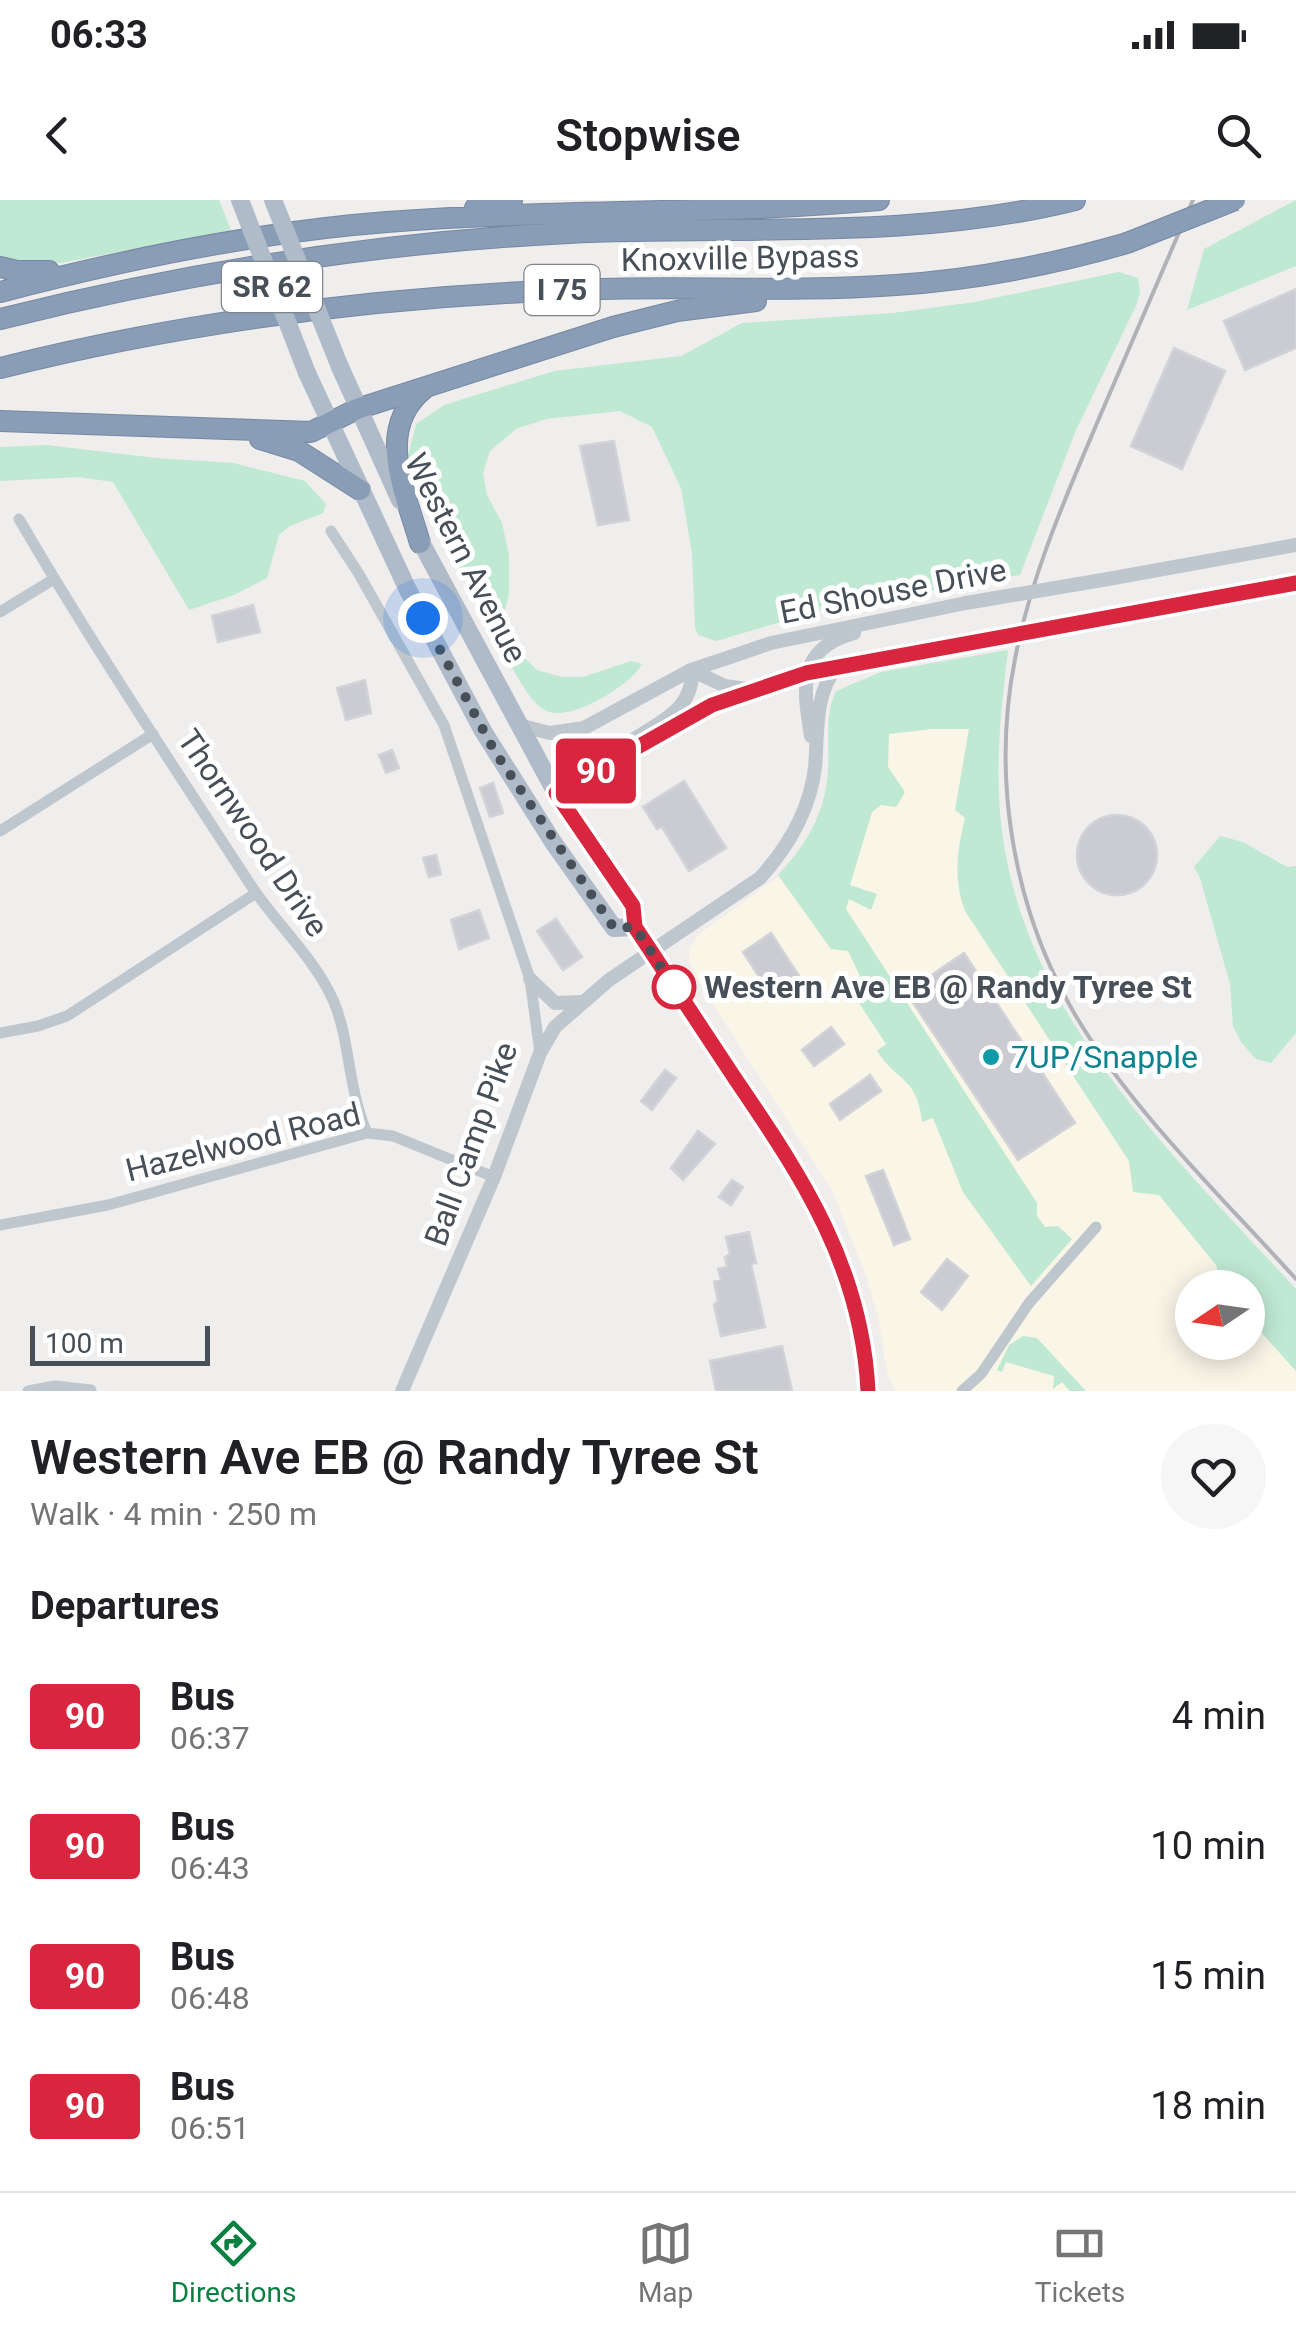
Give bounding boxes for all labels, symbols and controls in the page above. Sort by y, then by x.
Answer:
text: 06:33 [50,13,148,57]
icon: back [30,108,85,163]
icon: search [1211,108,1266,163]
text: Stopwise [555,109,741,162]
street label: Knoxville Bypass [620,237,860,279]
road number: SR 62 [222,262,322,312]
road number: I 75 [524,265,600,315]
street label: Western Avenue [397,447,535,669]
street label: Ed Shouse Drive [777,550,1009,632]
your location [398,593,448,643]
street label: Thornwood Drive [170,722,336,944]
line badge: 90 [551,738,641,804]
text: 90 [576,751,616,792]
marker: Western Ave EB @ Randy Tyree St [653,966,695,1008]
place label: Western Ave EB @ Randy Tyree St [704,968,1192,1006]
street label: Ball Camp Pike [417,1037,525,1251]
place label: 7UP/Snapple [1011,1038,1198,1076]
marker: 7UP/Snapple [980,1046,1002,1068]
street label: Hazelwood Road [122,1094,364,1190]
north arrow [1175,1270,1265,1360]
map controls [1175,1270,1265,1360]
scale bar [30,1321,210,1366]
text: 100 m [45,1327,124,1360]
button: heart [1161,1424,1266,1529]
text: Western Ave EB @ Randy Tyree St [30,1429,759,1486]
text: Walk · 4 min · 250 m [30,1495,317,1533]
text: Departures [30,1584,220,1628]
text: Bus [170,1675,235,1719]
text: 4 min [1172,1694,1266,1738]
text: 90 [65,1696,105,1737]
text: 06:37 [170,1719,250,1757]
text: Bus [170,1805,235,1849]
text: 10 min [1150,1824,1266,1868]
text: 90 [65,1826,105,1867]
text: 06:43 [170,1849,250,1887]
text: Bus [170,1935,235,1979]
text: 15 min [1150,1954,1266,1998]
text: 90 [65,1956,105,1997]
text: 06:48 [170,1979,250,2017]
text: Bus [170,2065,235,2109]
text: 18 min [1150,2084,1266,2128]
text: 90 [65,2086,105,2127]
text: 06:51 [170,2109,250,2147]
tab: Directions [171,2216,296,2309]
tab: Map [638,2216,693,2309]
tab: Tickets [1035,2216,1125,2309]

